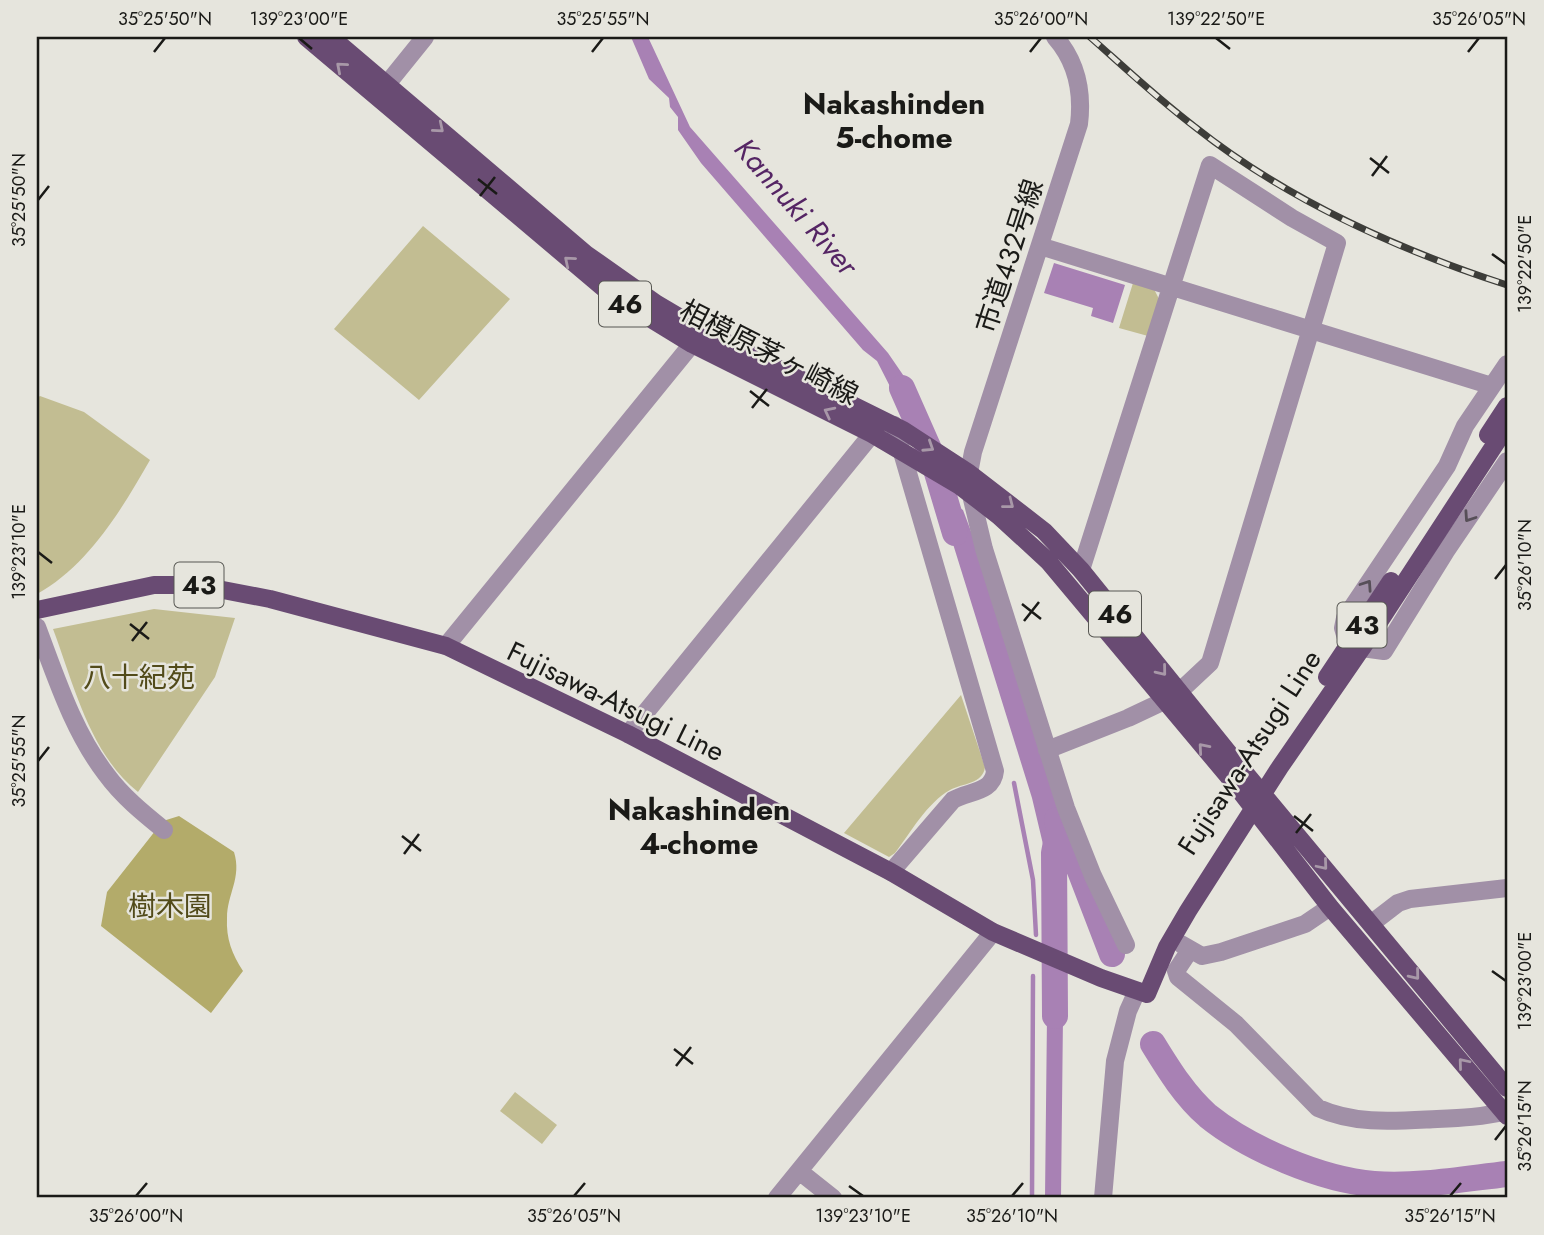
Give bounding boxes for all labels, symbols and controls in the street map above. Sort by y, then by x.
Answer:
text: 35°25'50"N [118,6,212,32]
text: 139°23'00"E [250,6,348,32]
text: 35°25'55"N [556,6,650,32]
text: 35°26'00"N [994,6,1088,32]
text: 139°22'50"E [1167,6,1265,32]
text: 35°26'05"N [1432,6,1526,32]
one-way arrow [336,63,349,75]
district label: Nakashinden 5-chome [803,82,985,159]
one-way arrow [431,120,444,133]
water label: Kannuki River [725,129,869,286]
text: 35°25'50"N [6,153,32,247]
street label: 市道432号線 [965,174,1054,338]
text: 139°22'50"E [1512,215,1538,313]
one-way arrow [565,257,578,269]
road number: 46 [599,282,651,326]
street label: 相模原茅ヶ崎線 [672,290,865,415]
one-way arrow [824,406,836,420]
one-way arrow [921,438,934,451]
one-way arrow [1002,495,1014,508]
text: 139°23'10"E [6,504,32,600]
one-way arrow [1465,509,1477,522]
text: 35°26'10"N [1512,519,1538,611]
road number: 43 [174,562,224,608]
one-way arrow [1359,580,1371,593]
road number: 46 [1089,592,1141,636]
road number: 43 [1338,603,1386,648]
street label: Fujisawa-Atsugi Line [500,631,731,772]
street label: Fujisawa-Atsugi Line [1168,642,1331,863]
park label: 八十紀苑 [83,657,195,698]
one-way arrow [1154,663,1166,676]
text: 35°25'55"N [6,714,32,808]
one-way arrow [1199,743,1211,756]
district label: Nakashinden 4-chome [608,788,790,865]
one-way arrow [1315,857,1327,870]
park label: 樹木園 [128,886,212,927]
text: 139°23'00"E [1512,932,1538,1030]
one-way arrow [1407,967,1419,980]
one-way arrow [1459,1059,1471,1072]
text: 35°26'15"N [1512,1080,1538,1172]
text: 35°26'00"N [89,1203,183,1229]
text: 35°26'05"N [527,1203,621,1229]
text: 139°23'10"E [815,1203,911,1229]
text: 35°26'10"N [966,1203,1058,1229]
text: 35°26'15"N [1404,1203,1496,1229]

